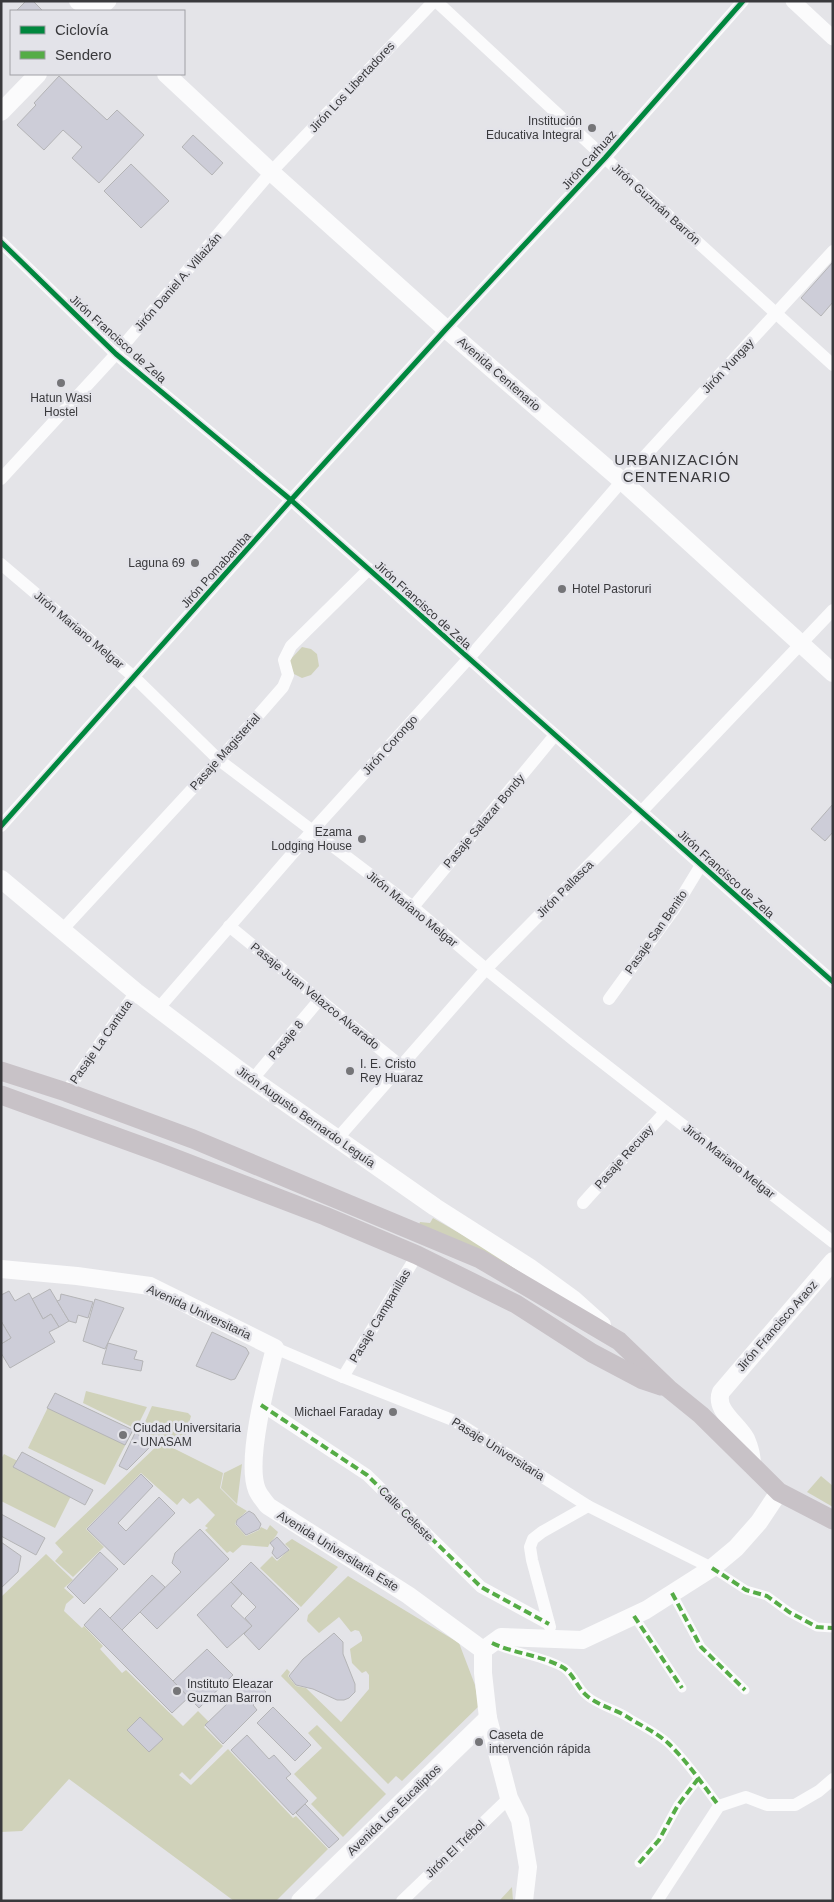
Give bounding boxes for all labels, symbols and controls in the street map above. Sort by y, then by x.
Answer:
legend [10,10,185,75]
text: Ciclovía [55,21,109,38]
street label: Jirón Los Libertadores [306,39,398,135]
text: Sendero [55,46,112,63]
place label: Institución Educativa Integral [486,114,582,142]
marker: Institución Educativa Integral [586,122,598,134]
street label: Jirón Carhuaz [559,128,619,192]
street label: Jirón Guzmán Barrón [609,161,703,247]
street label: Jirón Daniel A. Villaizán [132,230,224,334]
street label: Jirón Francisco de Zela [67,292,169,386]
street label: Avenida Centenario [455,334,544,414]
street label: Jirón Yungay [699,336,757,396]
marker: Hatun Wasi Hostel [55,377,67,389]
place label: Hatun Wasi Hostel [30,391,92,419]
district label: URBANIZACIÓN CENTENARIO [614,451,740,485]
street label: Jirón Pomabamba [178,529,254,611]
place label: Laguna 69 [128,556,185,570]
marker: Laguna 69 [189,557,201,569]
street label: Jirón Francisco de Zela [372,558,474,652]
place label: Hotel Pastoruri [572,582,651,596]
marker: Hotel Pastoruri [556,583,568,595]
street label: Jirón Mariano Melgar [31,588,127,672]
street label: Pasaje Magisterial [187,711,263,793]
street label: Jirón Corongo [360,712,421,778]
street label: Pasaje Salazar Bondy [441,771,527,871]
place label: Ezama Lodging House [271,825,352,853]
street label: Jirón Francisco de Zela [675,827,777,921]
marker: Ezama Lodging House [356,833,368,845]
street label: Jirón Pallasca [534,857,597,920]
street label: Jirón Mariano Melgar [364,868,460,950]
street label: Pasaje San Benito [622,887,690,976]
street label: Pasaje Juan Velazco Alvarado [248,940,382,1052]
street label: Pasaje La Cantuta [67,997,135,1086]
street label: Pasaje 8 [266,1017,307,1062]
place label: I. E. Cristo Rey Huaraz [360,1057,423,1085]
street label: Jirón Augusto Bernardo Leguía [234,1064,378,1170]
marker: I. E. Cristo Rey Huaraz [344,1065,356,1077]
street label: Jirón Mariano Melgar [680,1121,778,1201]
street label: Pasaje Recuay [592,1122,656,1192]
street label: Pasaje Campanillas [347,1267,413,1365]
street label: Jirón Francisco Araoz [734,1278,820,1374]
street label: Avenida Universitaria [145,1282,254,1342]
place label: Michael Faraday [294,1405,383,1419]
marker: Michael Faraday [387,1406,399,1418]
street label: Pasaje Universitaria [449,1415,547,1483]
place label: Ciudad Universitaria - UNASAM [133,1421,241,1449]
marker: Ciudad Universitaria - UNASAM [117,1429,129,1441]
street label: Calle Celeste [376,1484,436,1544]
street label: Avenida Universitaria Este [275,1508,402,1594]
place label: Instituto Eleazar Guzman Barron [187,1677,273,1705]
marker: Instituto Eleazar Guzman Barron [171,1685,183,1697]
place label: Caseta de intervención rápida [489,1728,591,1756]
marker: Caseta de intervención rápida [473,1736,485,1748]
street label: Avenida Los Eucaliptos [344,1762,444,1858]
street label: Jirón El Trébol [423,1817,487,1881]

